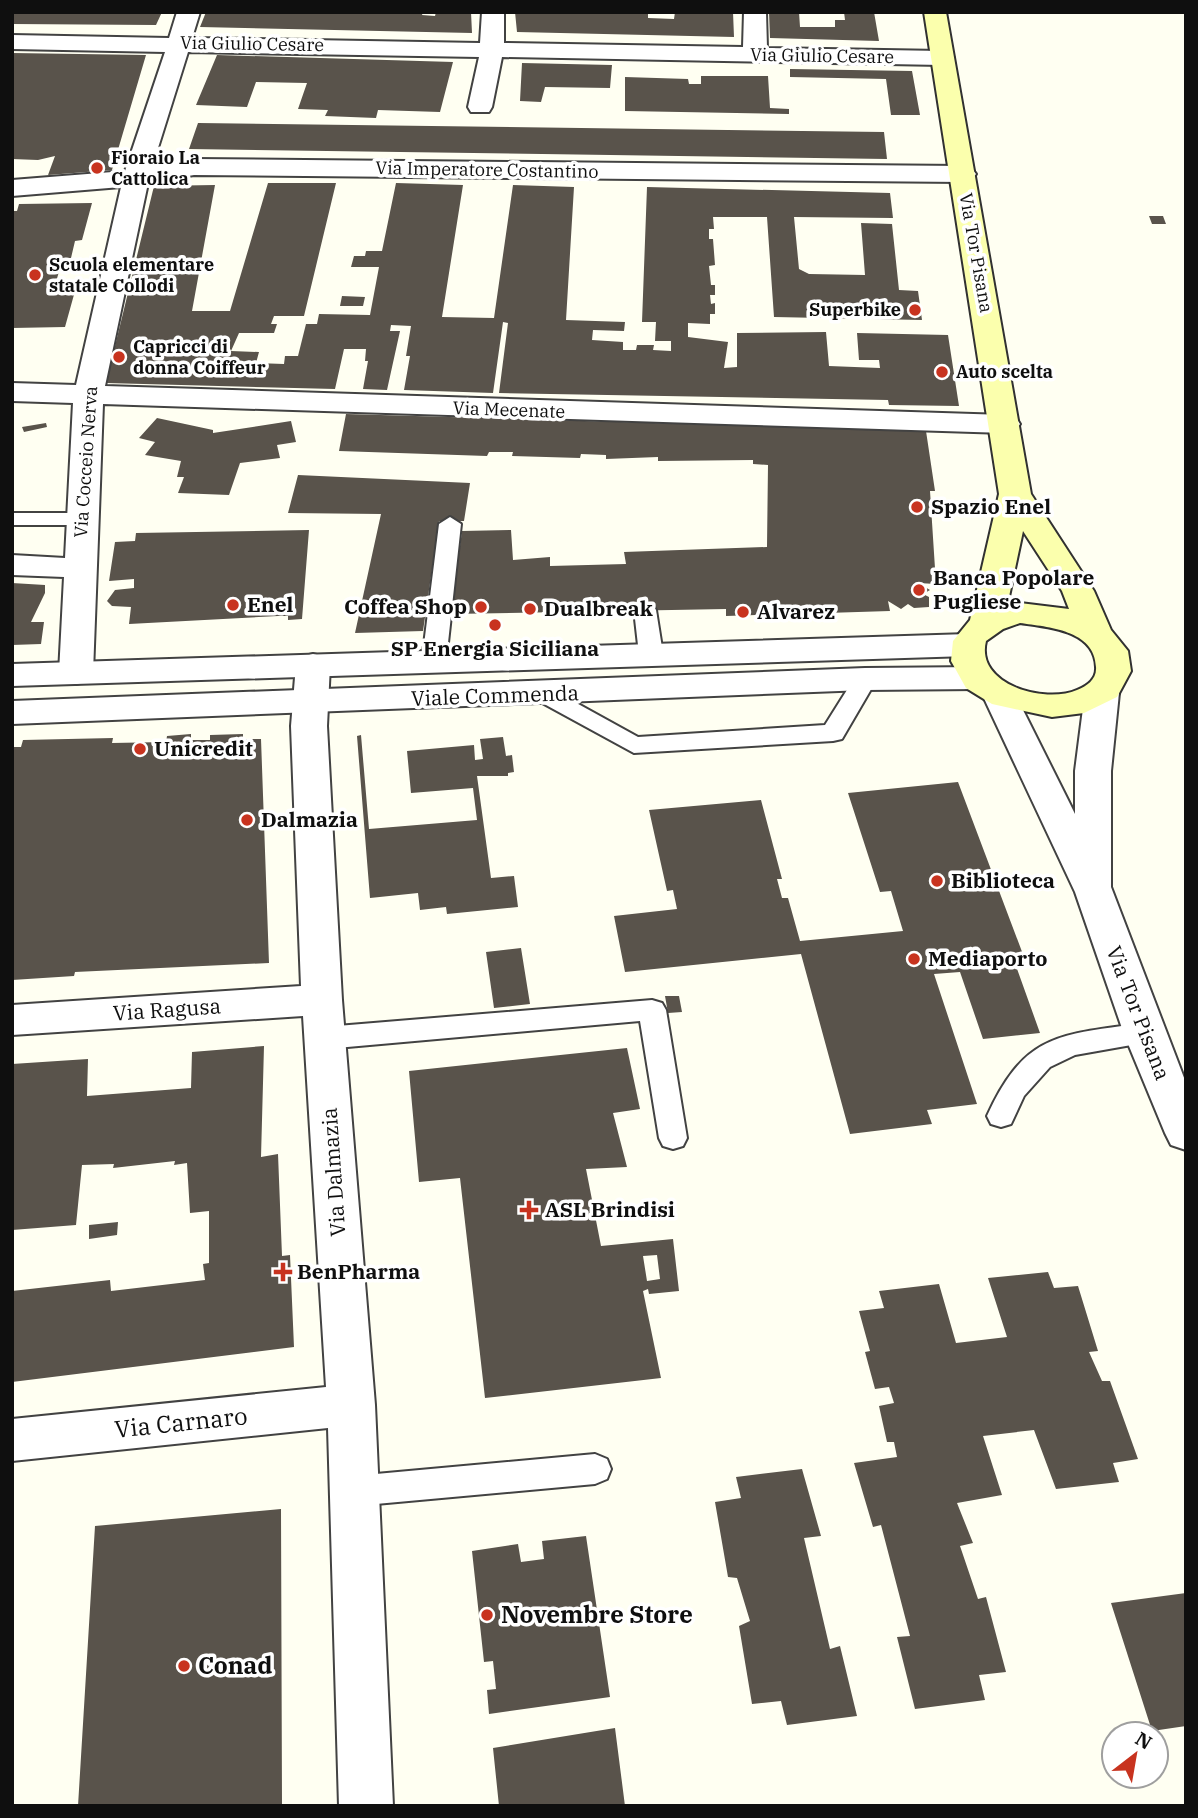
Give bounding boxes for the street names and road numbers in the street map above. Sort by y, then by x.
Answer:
street label: Via Giulio Cesare [180,31,324,56]
street label: Via Giulio Cesare [750,43,894,68]
street label: Via Imperatore Costantino [375,156,599,183]
street label: Via Tor Pisana [955,191,998,315]
street label: Via Cocceio Nerva [69,385,102,539]
street label: Via Mecenate [452,396,566,423]
street label: Viale Commenda [410,678,580,712]
street label: Via Tor Pisana [1100,942,1177,1084]
street label: Via Ragusa [112,991,222,1027]
street label: Via Dalmazia [315,1107,351,1238]
street label: Via Carnaro [113,1399,249,1445]

